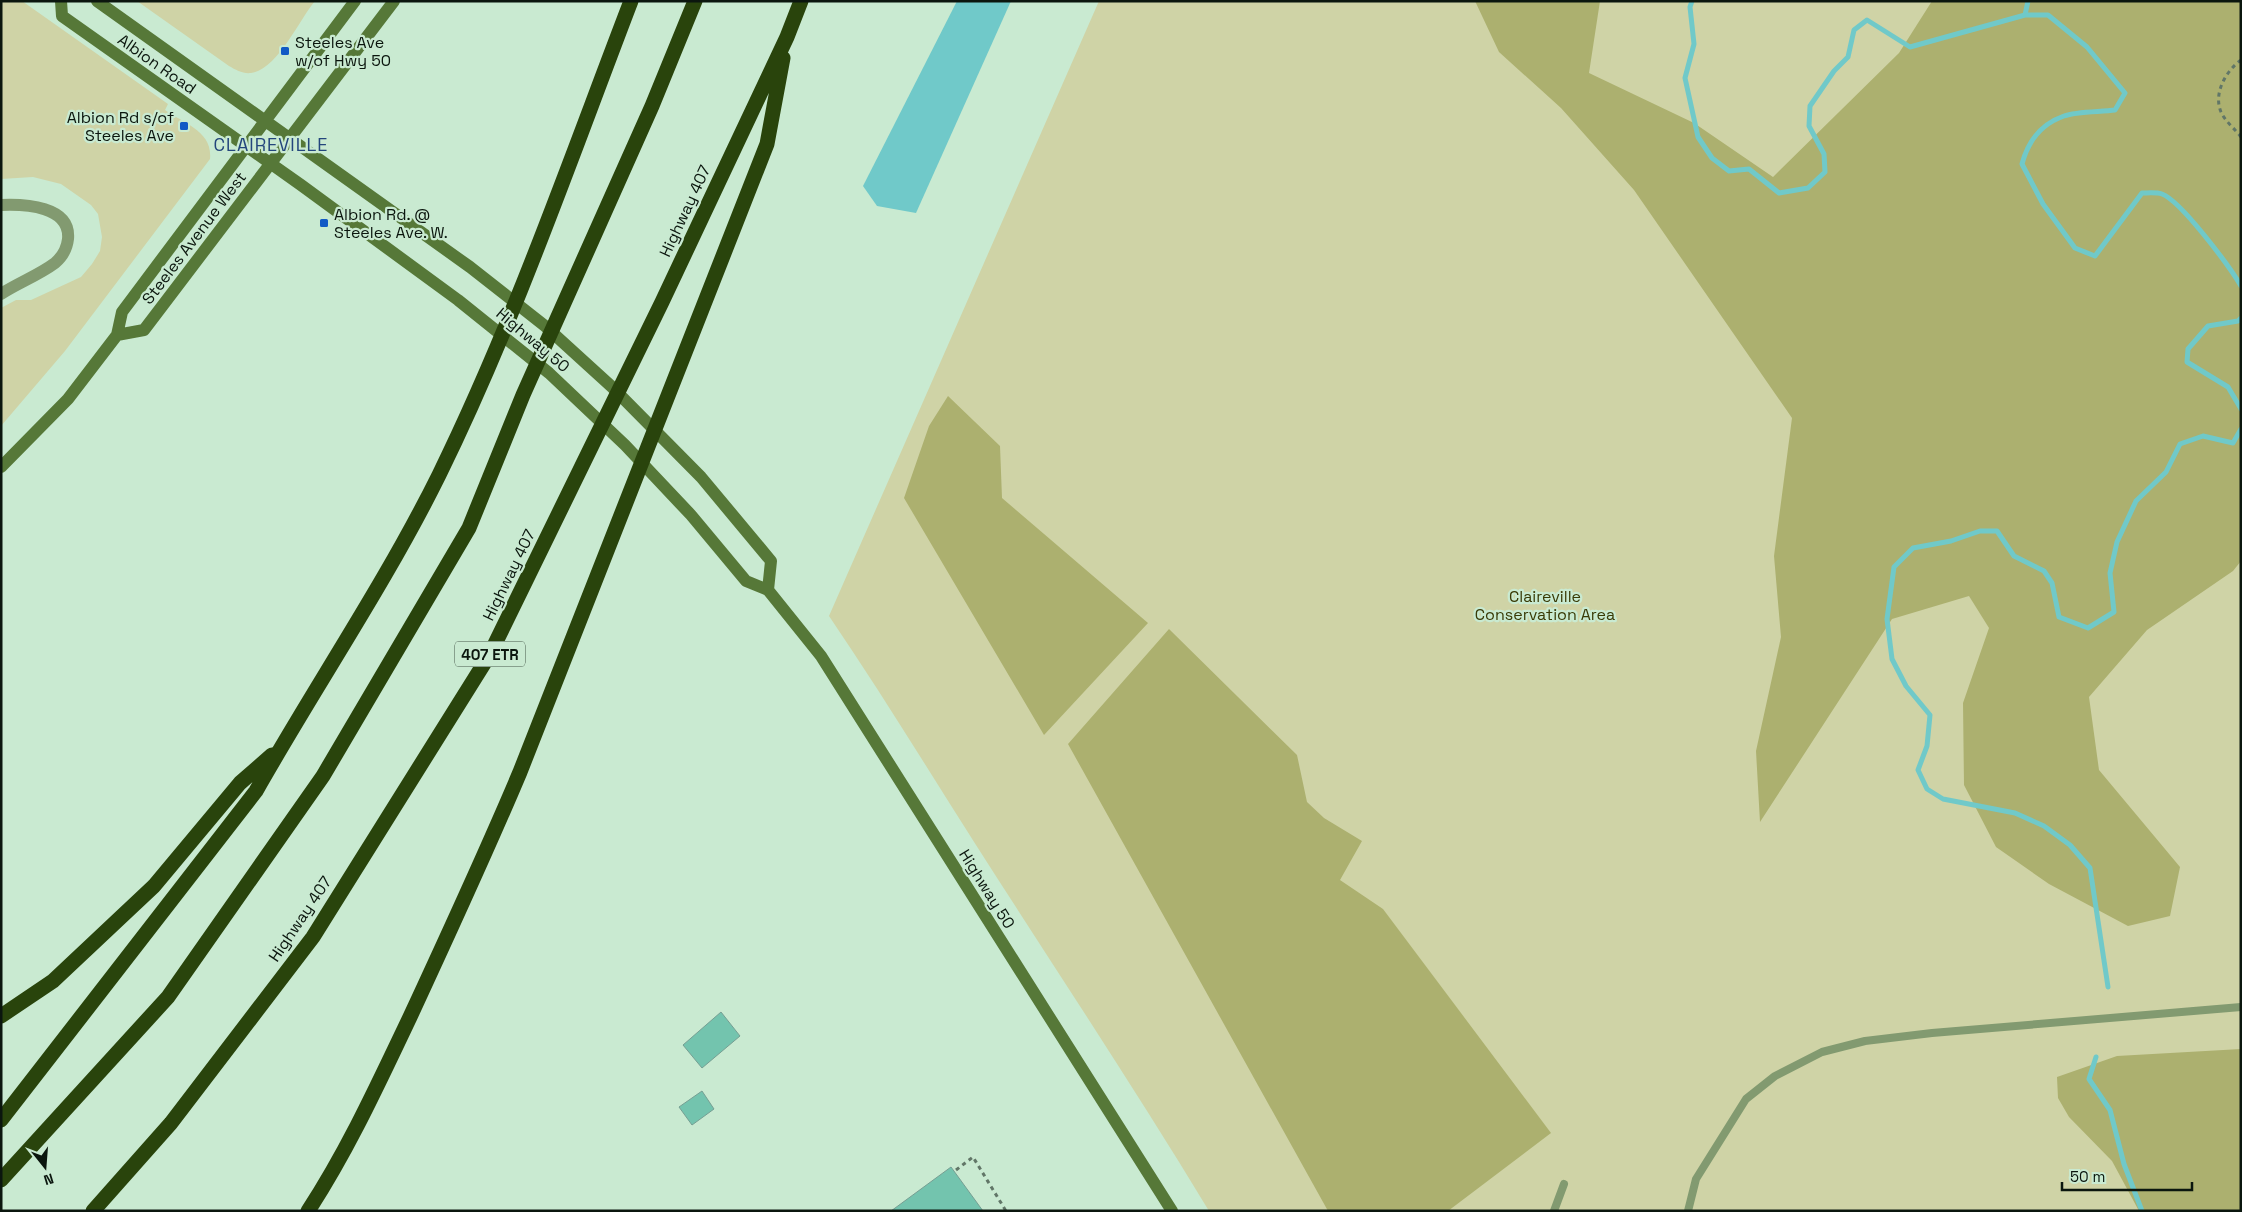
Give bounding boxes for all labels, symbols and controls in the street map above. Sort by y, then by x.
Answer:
street label: Albion Road [114,29,200,99]
place label: Steeles Ave w/of Hwy 50 [295,32,391,71]
marker: Steeles Ave w/of Hwy 50 [279,45,291,57]
place label: Albion Rd s/of Steeles Ave [67,107,174,146]
marker: Albion Rd s/of Steeles Ave [178,120,190,132]
district label: CLAIREVILLE [214,133,328,156]
street label: Highway 407 [655,162,715,260]
street label: Steeles Avenue West [137,167,251,309]
place label: Albion Rd. @ Steeles Ave. W. [334,204,448,243]
marker: Albion Rd. @ Steeles Ave. W. [318,217,330,229]
street label: Highway 50 [492,303,574,377]
street label: Highway 407 [478,526,540,624]
park label: Claireville Conservation Area [1475,586,1615,625]
road number: 407 ETR [455,642,525,666]
street label: Highway 50 [954,845,1020,933]
street label: Highway 407 [264,872,336,966]
north arrow [20,1142,70,1192]
scale bar [2062,1160,2192,1192]
text: 50 m [2070,1167,2105,1186]
text: N [42,1169,56,1189]

